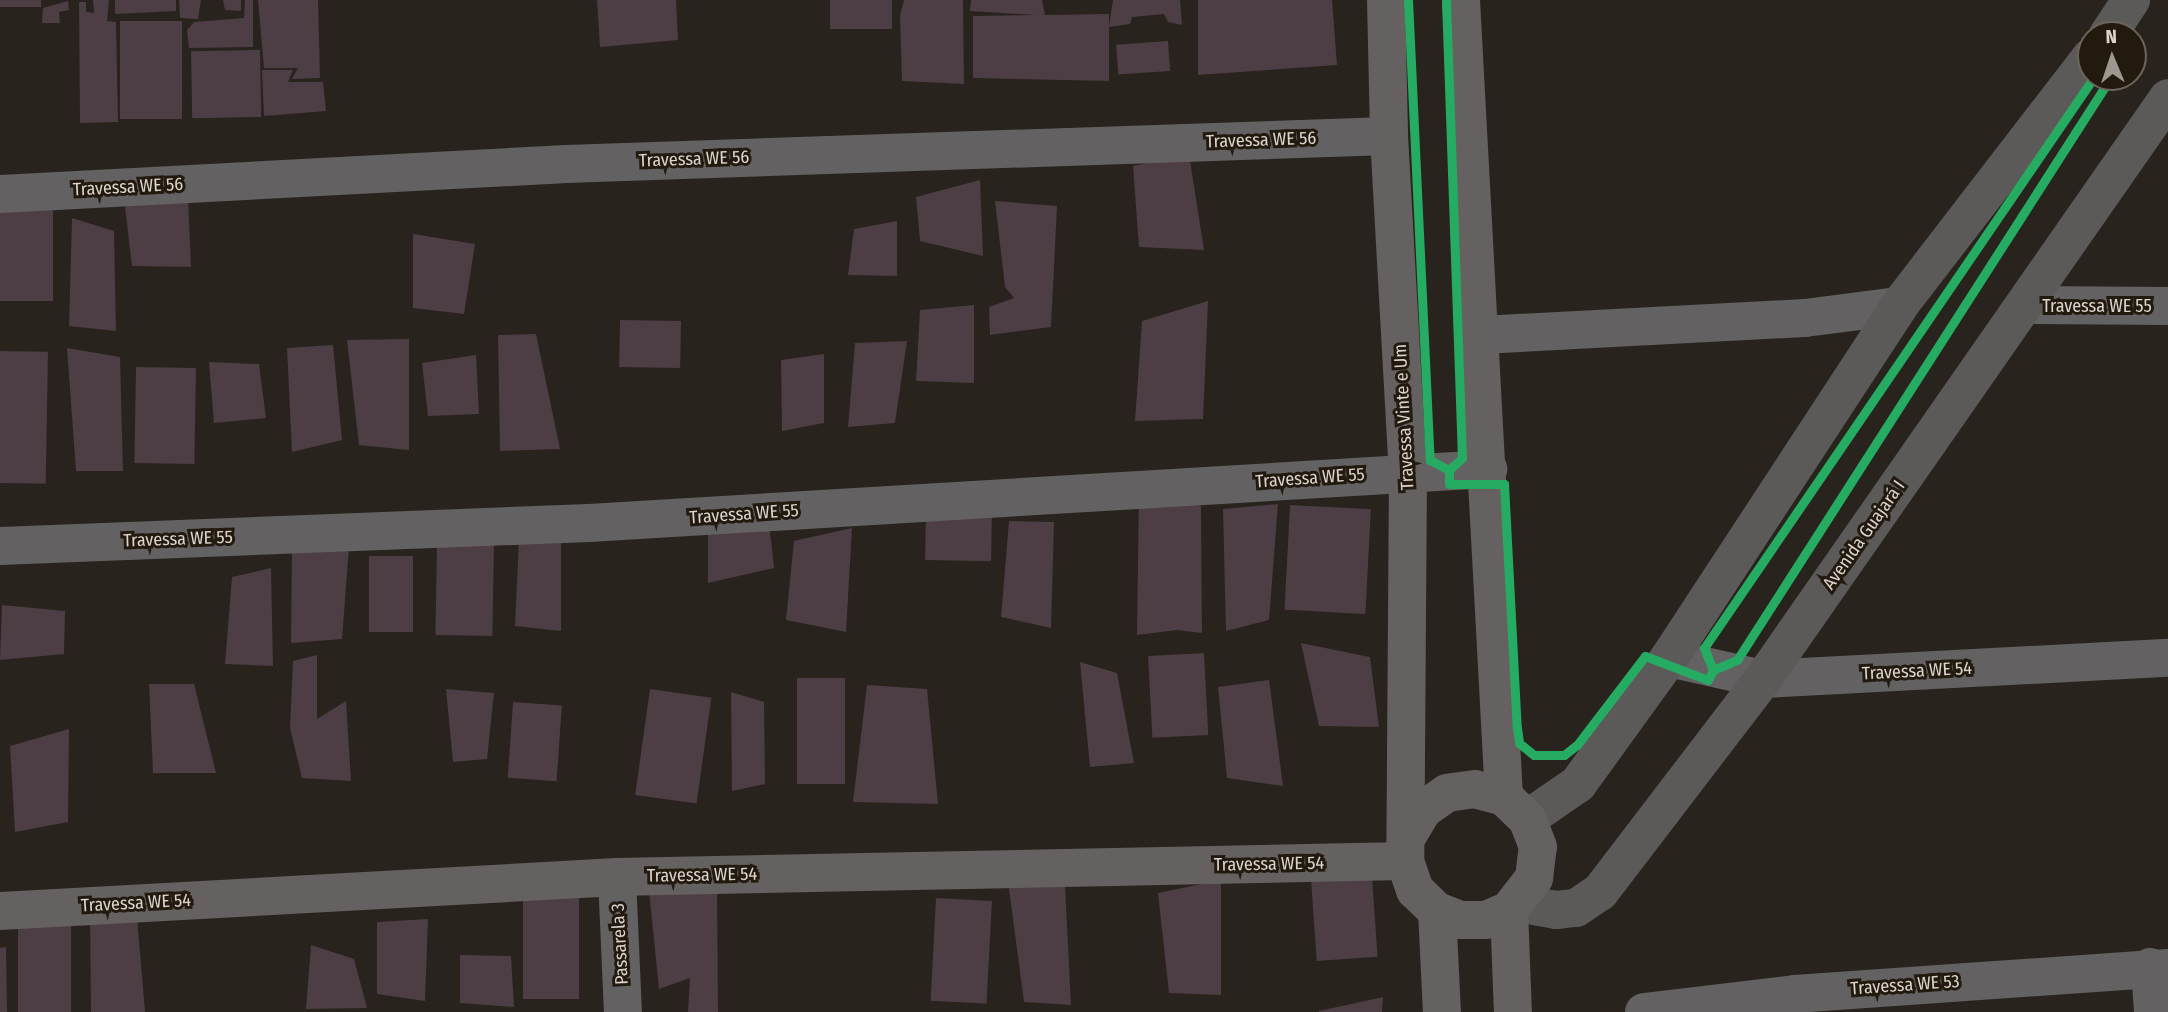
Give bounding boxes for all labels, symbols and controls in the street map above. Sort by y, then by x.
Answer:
north arrow [2077,21,2147,91]
text: N [2105,25,2117,48]
street label: Travessa WE 56 [1205,127,1317,153]
street label: Travessa WE 56 [638,146,750,172]
street label: Travessa WE 56 [72,173,184,201]
street label: Travessa WE 55 [2042,295,2152,317]
street label: Travessa Vinte e Um [1389,343,1419,491]
street label: Travessa WE 55 [1255,463,1365,493]
street label: Avenida Guajará I [1818,476,1910,594]
street label: Travessa WE 55 [689,499,799,529]
street label: Travessa WE 55 [123,526,233,552]
street label: Travessa WE 54 [1861,657,1973,685]
street label: Travessa WE 54 [1214,852,1324,876]
street label: Travessa WE 54 [647,863,757,887]
street label: Travessa WE 54 [80,889,192,917]
street label: Passarela 3 [607,903,633,985]
street label: Travessa WE 53 [1850,970,1960,1000]

